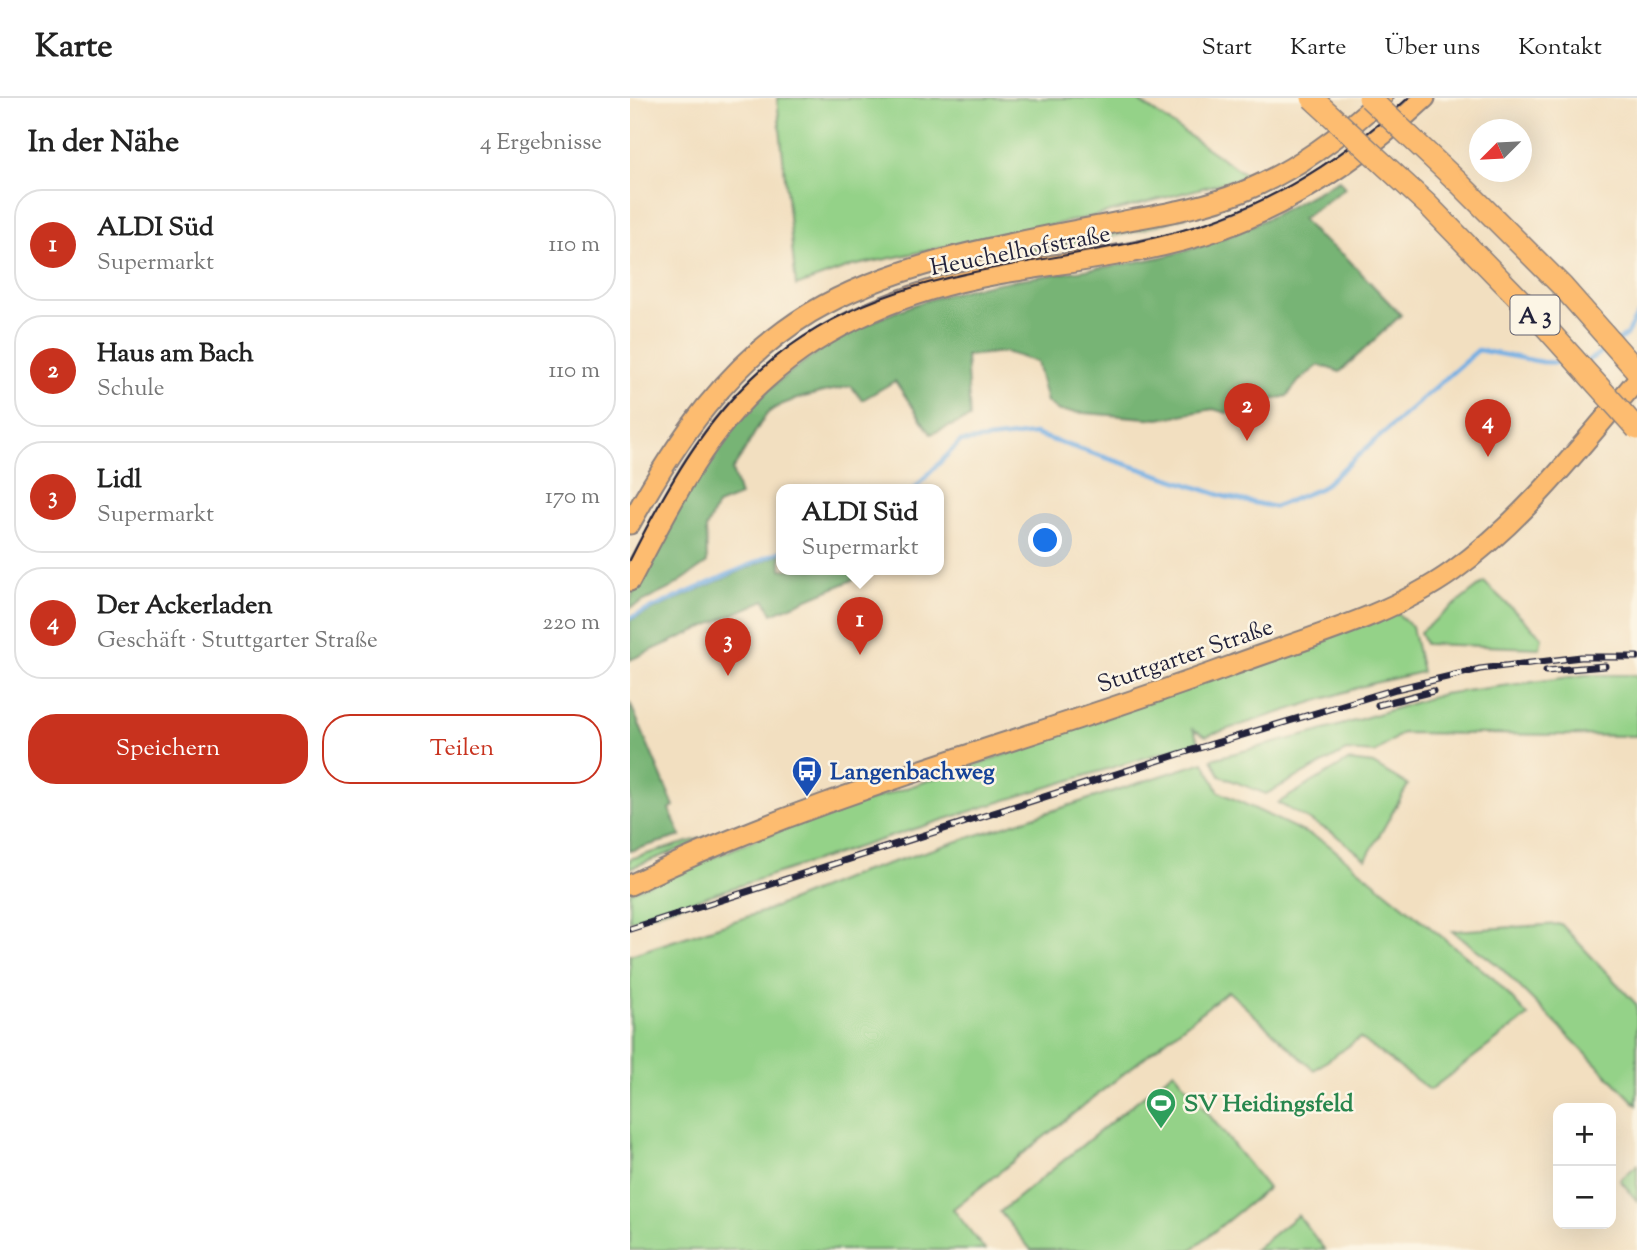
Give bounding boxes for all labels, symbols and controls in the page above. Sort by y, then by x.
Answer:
text: Karte [35,24,113,72]
text: Start [1201,31,1252,65]
text: Karte [1290,31,1346,65]
text: Über uns [1384,31,1480,65]
text: Kontakt [1518,31,1602,65]
north arrow [1469,119,1532,182]
text: In der Nähe [28,122,179,165]
text: 4 Ergebnisse [480,127,602,160]
text: ALDI Süd [97,210,214,247]
street label: Heuchelhofstraße [927,218,1114,286]
text: 1 [49,229,57,262]
text: 110 m [549,229,600,262]
text: Supermarkt [97,247,214,280]
road number: A 3 [1510,296,1560,334]
text: Haus am Bach [97,336,254,373]
text: 2 [48,355,58,388]
text: 110 m [549,355,600,388]
text: Schule [97,373,164,406]
pin: 2 [1224,383,1270,441]
pin: 4 [1465,399,1511,457]
text: Lidl [97,462,142,499]
text: 3 [48,481,58,514]
text: 170 m [545,481,600,514]
popup [776,484,944,575]
text: ALDI Süd [801,495,918,532]
text: Supermarkt [97,499,214,532]
your location [1028,523,1062,557]
text: Supermarkt [801,532,919,565]
text: Der Ackerladen [97,588,273,625]
pin: 1 [837,597,883,655]
text: 4 [47,607,59,640]
text: 220 m [542,607,600,640]
street label: Stuttgarter Straße [1093,611,1278,703]
pin: 3 [705,618,751,676]
text: Geschäft · Stuttgarter Straße [97,625,378,658]
button: Speichern [28,714,308,784]
button: Teilen [322,714,602,784]
bus stop icon: Langenbachweg [790,754,824,798]
place label: Langenbachweg [830,756,995,790]
sports icon: SV Heidingsfeld [1144,1086,1178,1130]
place label: SV Heidingsfeld [1184,1088,1354,1122]
map controls [1553,1103,1616,1229]
button: + [1553,1103,1616,1166]
button: − [1553,1166,1616,1229]

